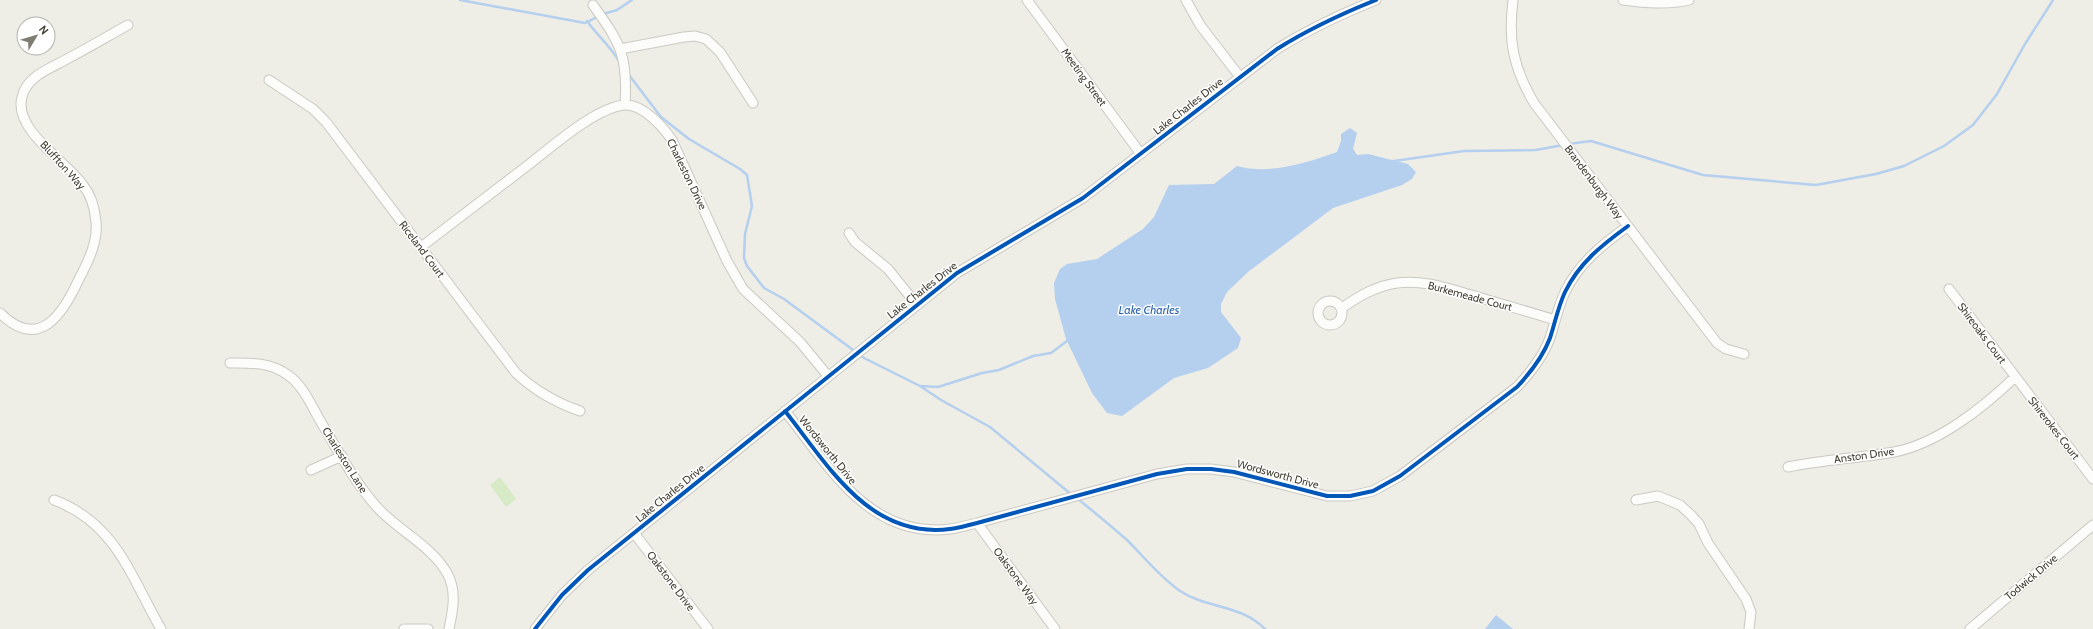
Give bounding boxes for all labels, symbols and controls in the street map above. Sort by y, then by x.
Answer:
north arrow [16,16,56,56]
text: N [36,22,52,37]
street label: Meeting Street [1058,45,1110,109]
street label: Lake Charles Drive [1150,74,1226,138]
street label: Charleston Drive [664,136,710,212]
street label: Bluffton Way [37,138,89,193]
street label: Brandenburgh Way [1562,142,1627,222]
street label: Riceland Court [396,218,448,280]
street label: Lake Charles Drive [884,258,960,322]
street label: Burkemeade Court [1426,278,1514,314]
street label: Shireoaks Court [1955,300,2010,366]
water label: Lake Charles [1119,302,1180,317]
street label: Shirerokes Court [2025,394,2083,462]
street label: Wordsworth Drive [796,413,860,487]
street label: Charleston Lane [319,424,371,496]
street label: Anston Drive [1833,444,1895,466]
street label: Wordsworth Drive [1235,456,1321,492]
street label: Lake Charles Drive [633,461,708,525]
street label: Oakstone Way [990,545,1042,608]
street label: Oakstone Drive [644,548,698,614]
street label: Todwick Drive [2002,551,2060,603]

